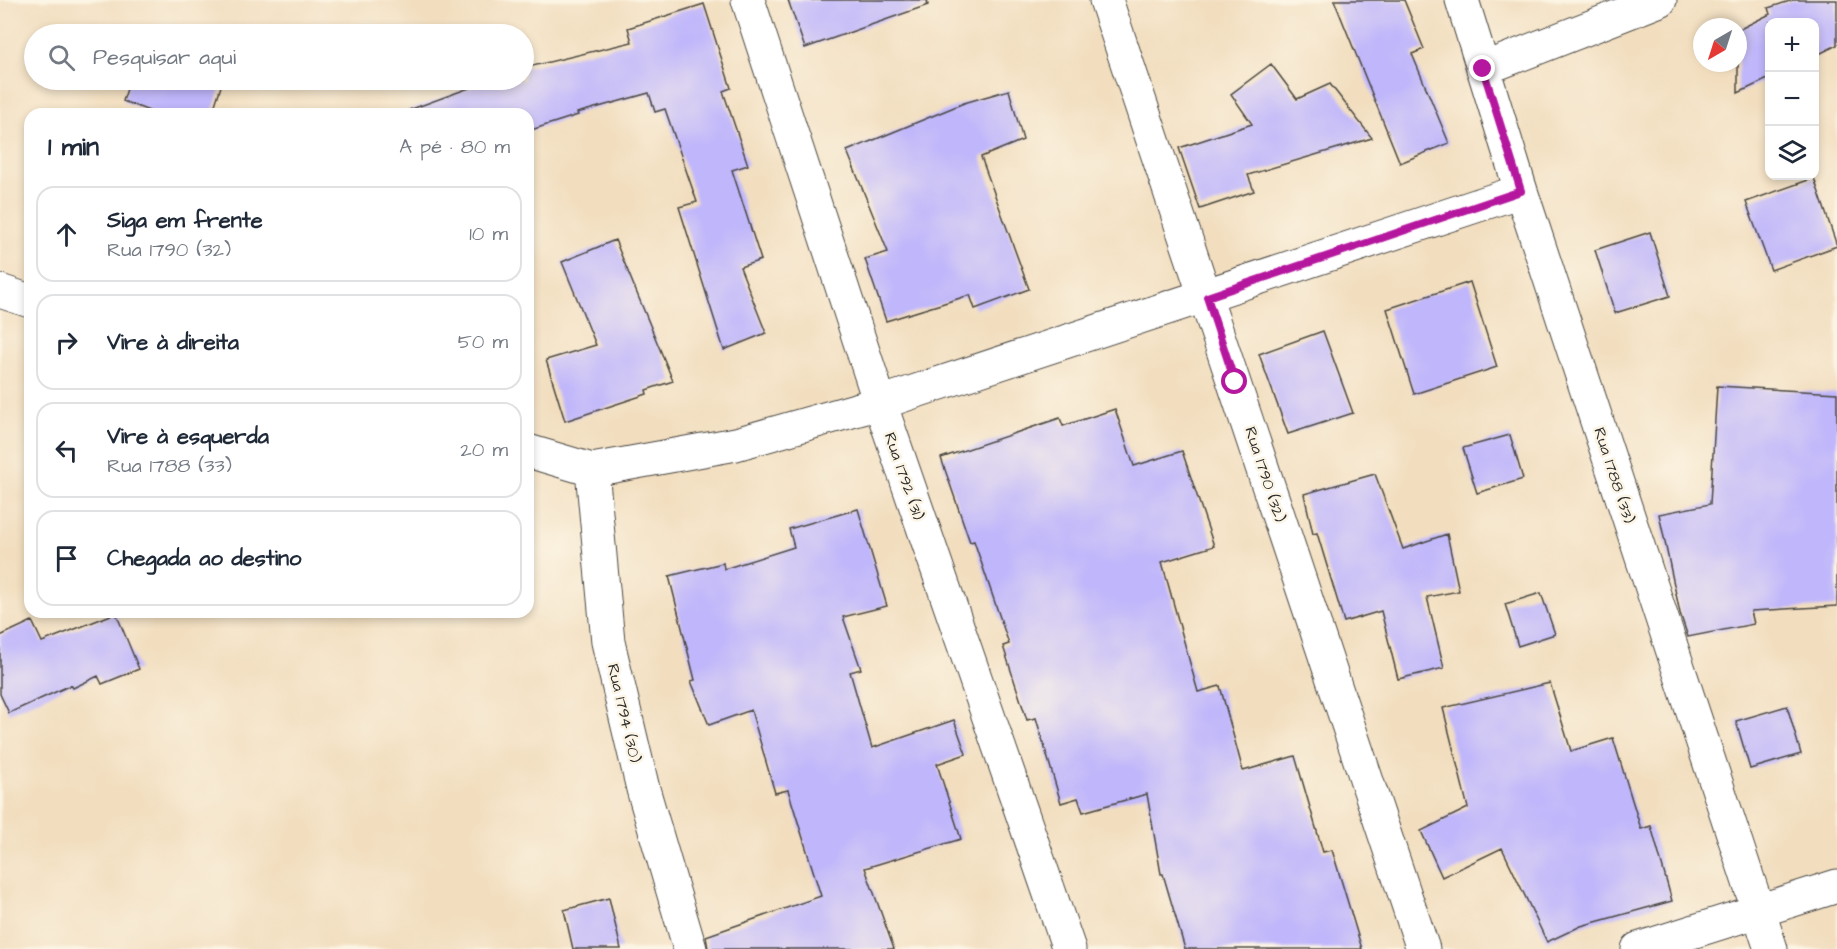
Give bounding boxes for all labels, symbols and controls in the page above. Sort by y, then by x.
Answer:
north arrow [1693,18,1747,72]
map controls [1765,18,1819,180]
button: + [1765,18,1819,72]
search box [24,24,534,90]
icon: search [45,41,78,74]
text: Pesquisar aqui [93,42,236,73]
route end [1469,55,1495,81]
button: − [1765,72,1819,126]
button: layers [1765,126,1819,180]
text: 1 min [48,129,99,165]
text: A pé · 80 m [399,133,510,161]
text: Siga em frente [107,205,263,236]
icon: ahead [50,218,83,251]
text: 10 m [469,220,508,248]
text: Rua 1790 (32) [107,236,231,264]
icon: right [50,326,83,359]
text: Vire à direita [107,327,239,358]
text: 50 m [458,328,508,356]
route start [1221,368,1247,394]
text: Vire à esquerda [107,421,269,452]
street label: Rua 1790 (32) [1239,424,1291,525]
street label: Rua 1788 (33) [1588,424,1640,527]
street label: Rua 1792 (31) [879,430,929,523]
icon: left [50,434,83,467]
text: 20 m [460,436,508,464]
text: Rua 1788 (33) [107,452,232,480]
icon: arrive [50,542,83,575]
text: Chegada ao destino [107,543,301,574]
street label: Rua 1794 (30) [602,662,646,765]

